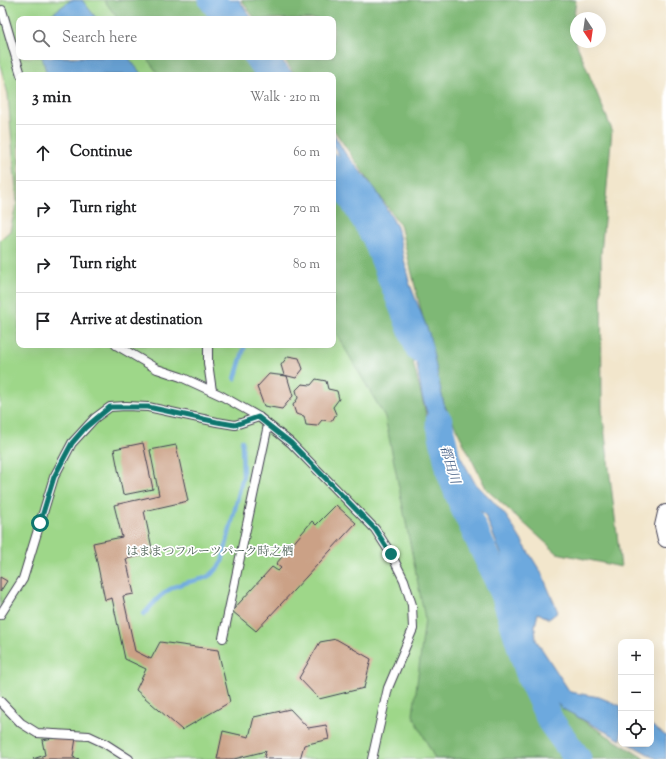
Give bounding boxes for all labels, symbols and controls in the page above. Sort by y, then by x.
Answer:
north arrow [570,12,606,48]
search box [16,16,336,60]
icon: search [30,27,52,49]
text: Search here [62,28,137,49]
text: 3 min [32,86,71,110]
text: Walk · 210 m [250,89,320,107]
icon: ahead [32,142,54,164]
text: Continue [70,142,132,163]
text: 60 m [293,144,320,162]
icon: right [32,198,54,220]
text: Turn right [70,198,136,219]
text: 70 m [293,200,320,218]
icon: right [32,254,54,276]
text: Turn right [70,254,136,275]
text: 80 m [293,256,320,274]
icon: arrive [32,310,54,332]
text: Arrive at destination [70,310,203,331]
water label: 都田川 [435,444,464,488]
route start [31,514,49,532]
park label: はままつフルーツパーク時之栖 [127,543,293,561]
route end [382,545,400,563]
map controls [618,639,654,747]
button: + [618,639,654,675]
button: − [618,675,654,711]
button: locate [618,711,654,747]

